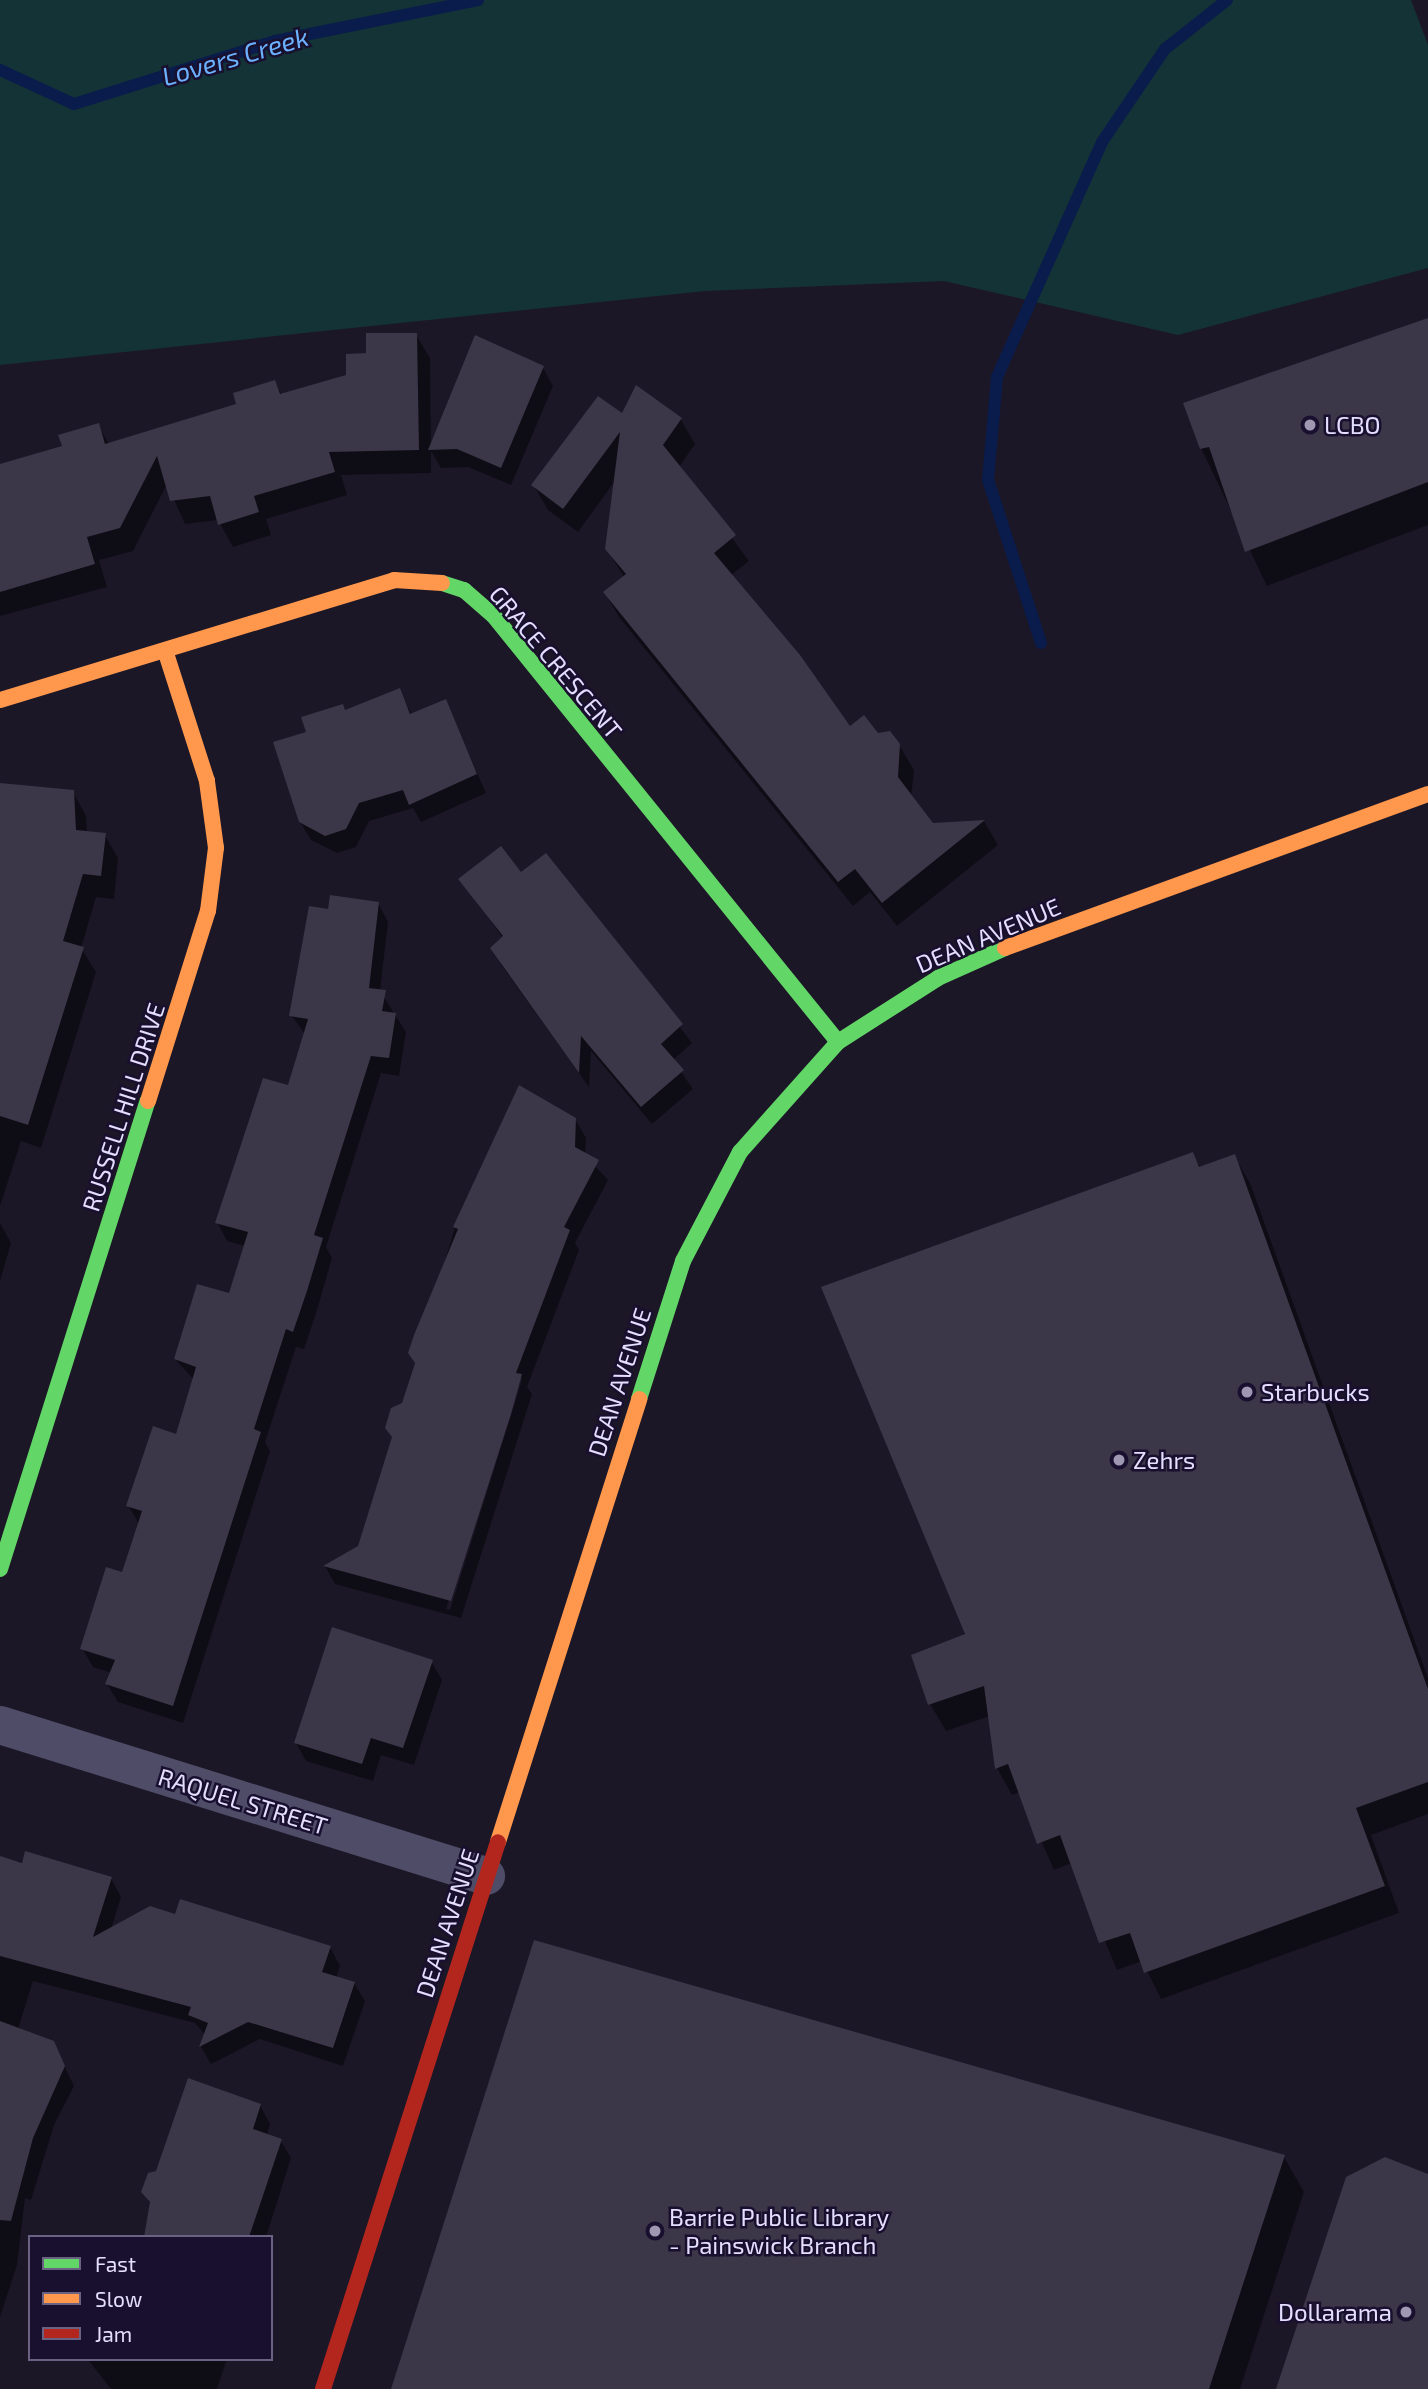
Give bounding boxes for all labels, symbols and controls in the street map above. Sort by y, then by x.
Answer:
water label: Lovers Creek [158,20,312,92]
place label: LCBO [1324,411,1381,439]
marker: LCBO [1302,417,1318,433]
street label: GRACE CRESCENT [484,580,628,744]
street label: DEAN AVENUE [911,891,1065,979]
street label: RUSSELL HILL DRIVE [76,999,170,1215]
street label: DEAN AVENUE [581,1304,657,1460]
place label: Starbucks [1261,1378,1370,1406]
marker: Starbucks [1239,1384,1255,1400]
place label: Zehrs [1133,1446,1195,1474]
marker: Zehrs [1111,1452,1127,1468]
street label: RAQUEL STREET [155,1762,331,1840]
street label: DEAN AVENUE [409,1845,485,2001]
place label: Barrie Public Library - Painswick Branch [669,2203,889,2259]
marker: Barrie Public Library - Painswick Branch [647,2223,663,2239]
legend [28,2235,273,2361]
text: Fast [95,2251,136,2276]
text: Slow [95,2286,142,2311]
place label: Dollarama [1278,2298,1392,2326]
marker: Dollarama [1398,2304,1414,2320]
text: Jam [95,2321,132,2346]

